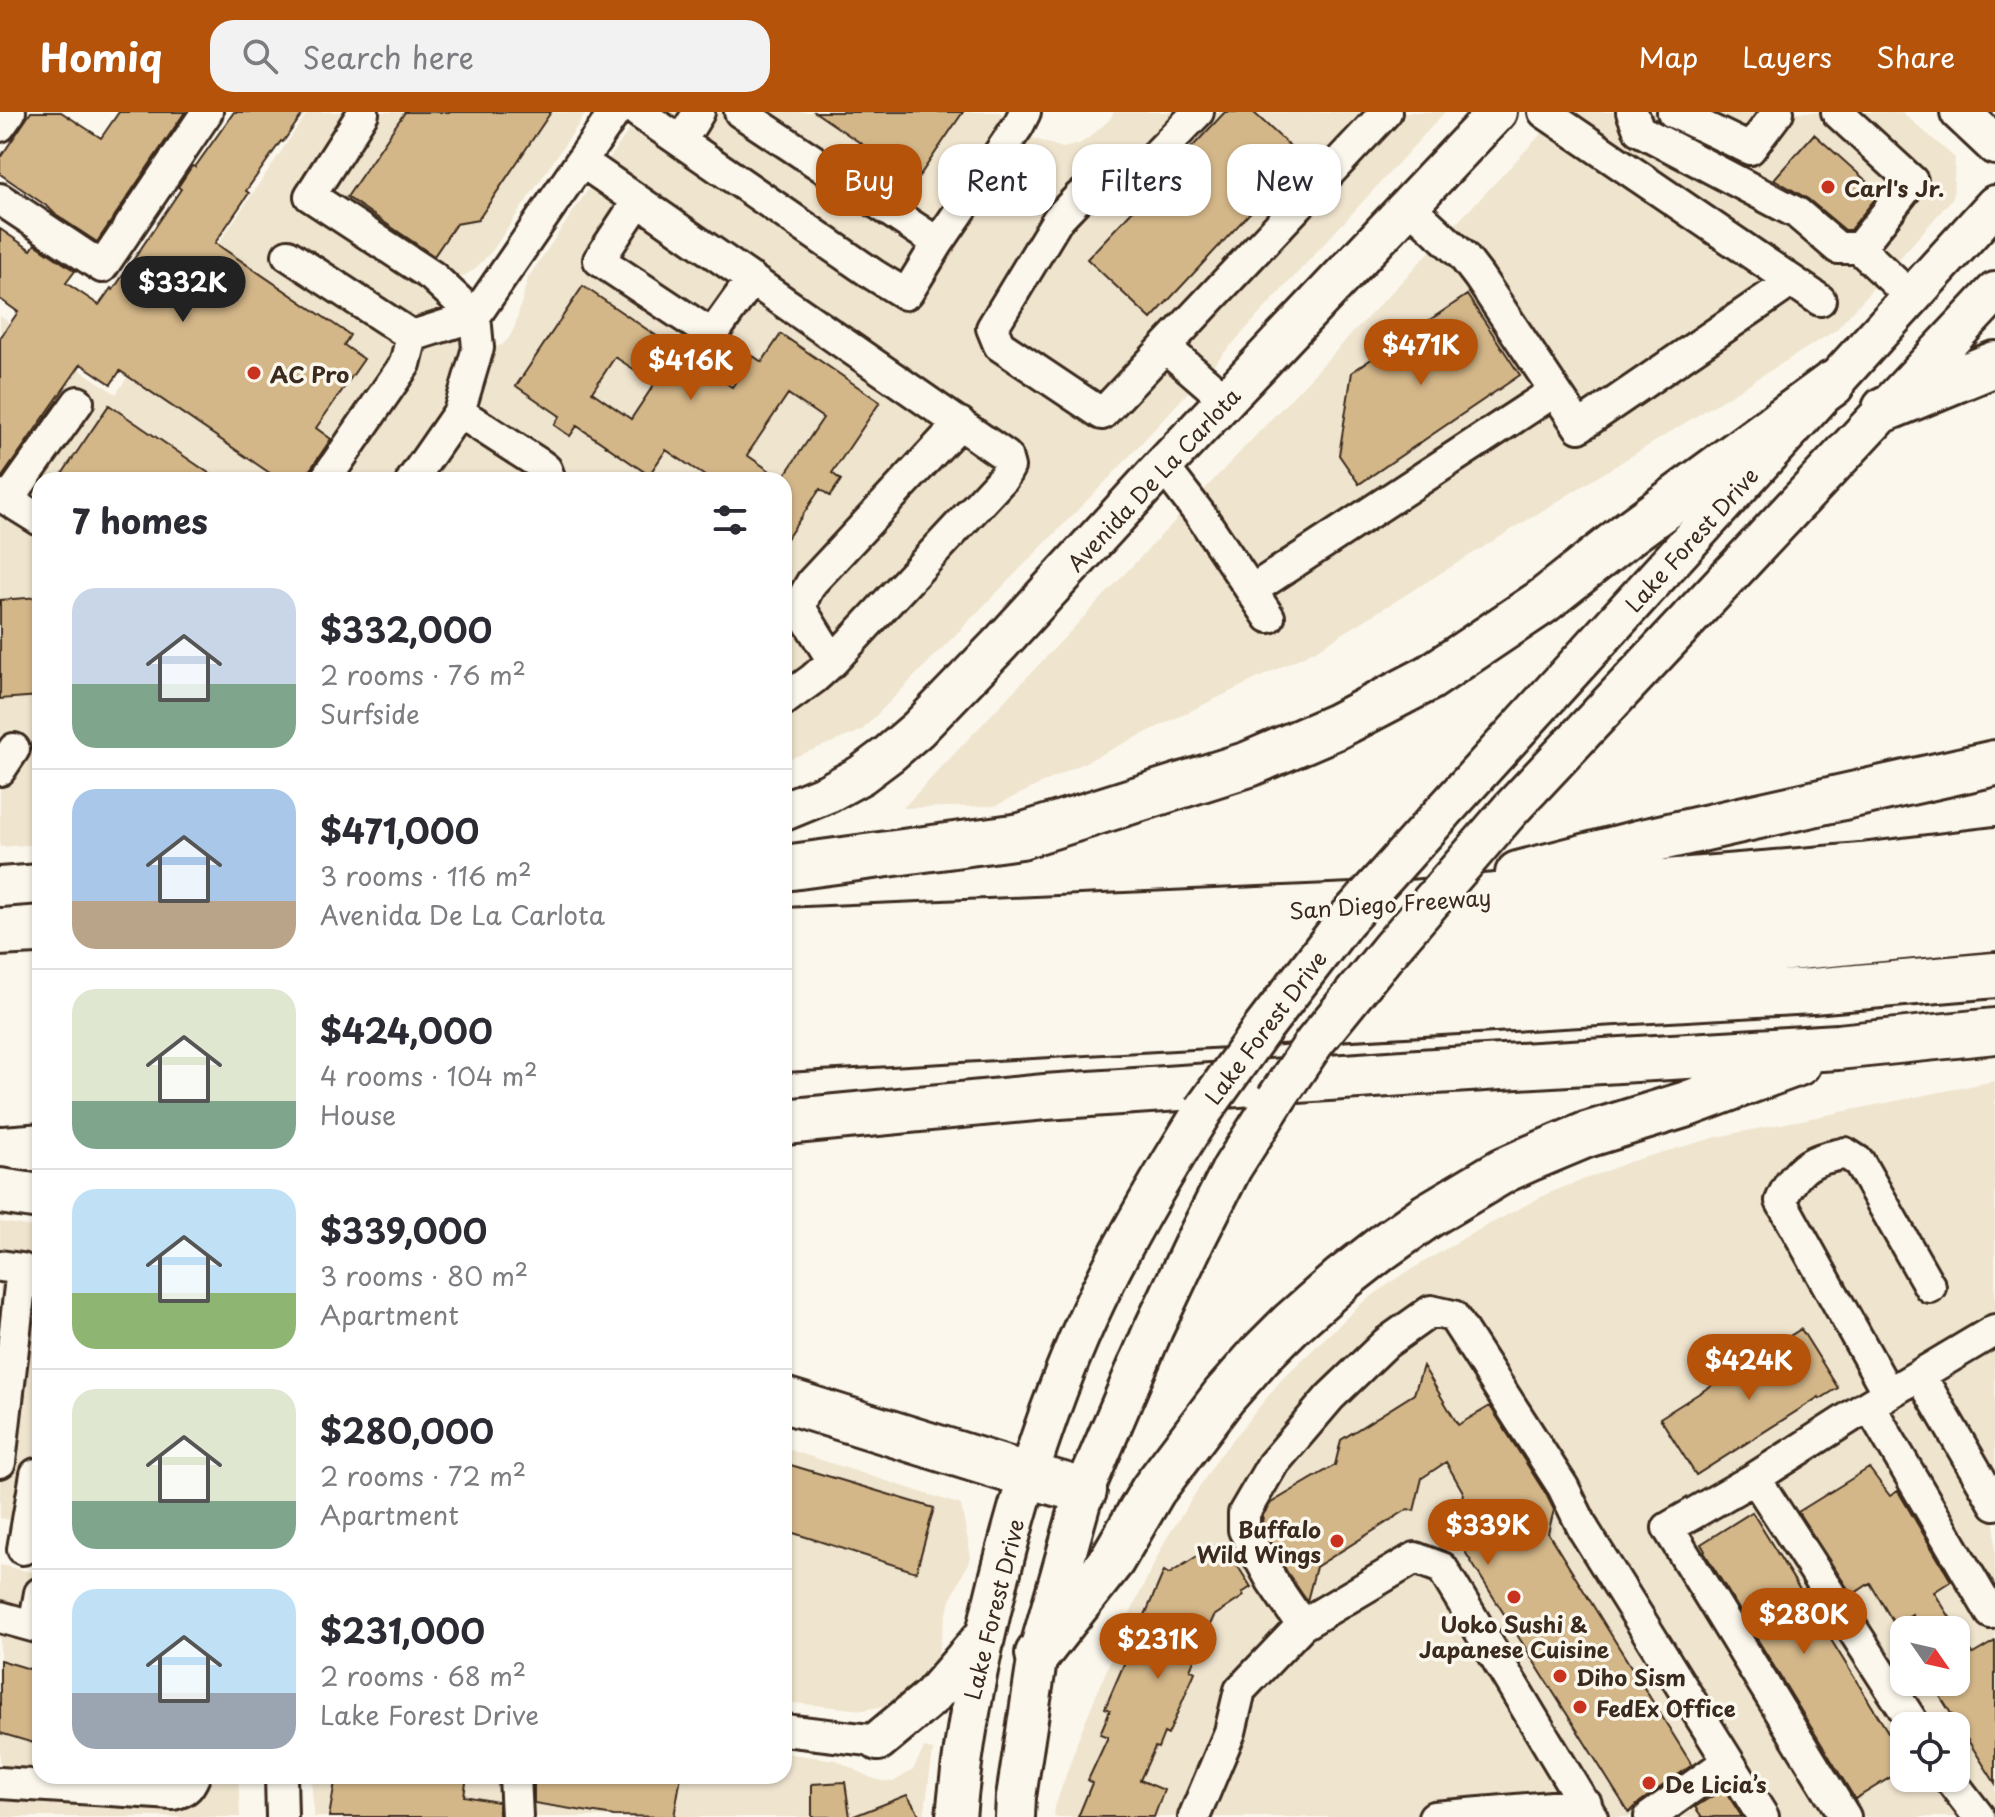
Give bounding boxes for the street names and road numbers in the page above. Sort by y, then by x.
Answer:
street label: Avenida De La Carlota [1059,379,1247,578]
street label: Lake Forest Drive [1617,459,1765,619]
street label: San Diego Freeway [1288,879,1492,927]
street label: Lake Forest Drive [1196,943,1334,1111]
street label: Lake Forest Drive [955,1515,1031,1703]

